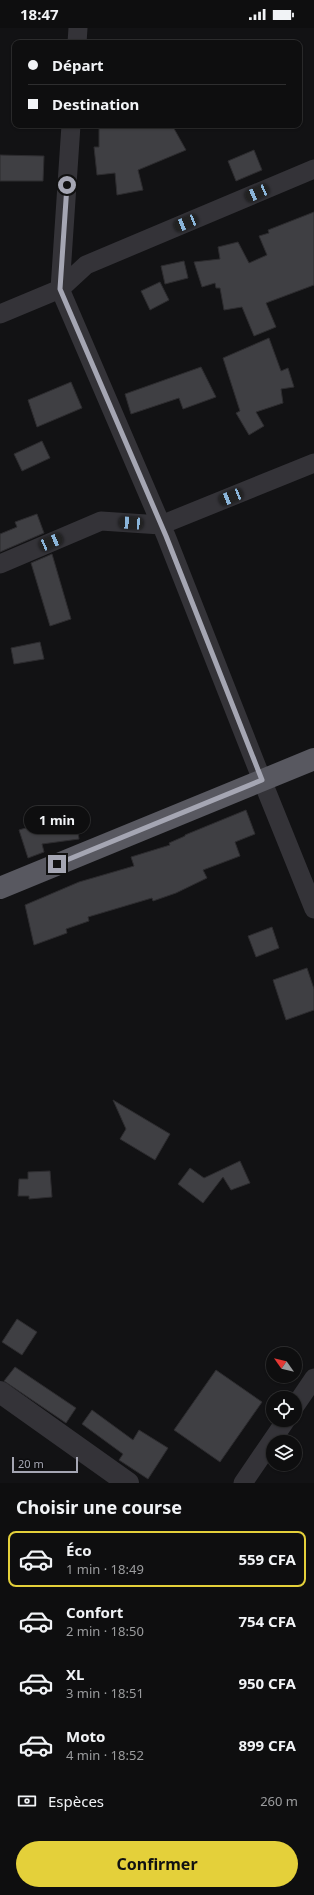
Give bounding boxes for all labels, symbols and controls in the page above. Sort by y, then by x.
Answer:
text: 18:47 [20,4,59,24]
text: Départ [52,55,104,75]
text: Destination [52,94,139,114]
route start [58,176,76,194]
car [244,183,270,203]
car [173,213,199,233]
car [218,487,244,507]
car [119,516,143,530]
car [38,532,64,552]
callout: 1 min [24,806,90,834]
text: 1 min [39,811,75,829]
route end [48,855,66,873]
north arrow [266,1347,302,1383]
map controls [266,1347,302,1471]
button: locate [266,1391,302,1427]
button: layers [266,1435,302,1471]
scale bar [12,1455,78,1474]
text: 20 m [18,1456,44,1471]
text: Choisir une course [16,1495,182,1519]
text: Éco [66,1540,92,1560]
icon: car [18,1541,54,1577]
text: 559 CFA [238,1549,296,1569]
text: 1 min · 18:49 [66,1560,144,1578]
text: Confort [66,1602,123,1622]
icon: car [18,1603,54,1639]
text: 754 CFA [238,1611,296,1631]
text: 2 min · 18:50 [66,1622,144,1640]
text: XL [66,1664,84,1684]
icon: car [18,1665,54,1701]
text: 950 CFA [238,1673,296,1693]
text: 3 min · 18:51 [66,1684,144,1702]
text: Moto [66,1726,105,1746]
icon: car [18,1727,54,1763]
text: 899 CFA [238,1735,296,1755]
text: 4 min · 18:52 [66,1746,144,1764]
icon: cash [16,1790,38,1812]
text: Espèces [48,1791,104,1811]
text: 260 m [260,1792,298,1810]
button: Confirmer [16,1841,298,1887]

